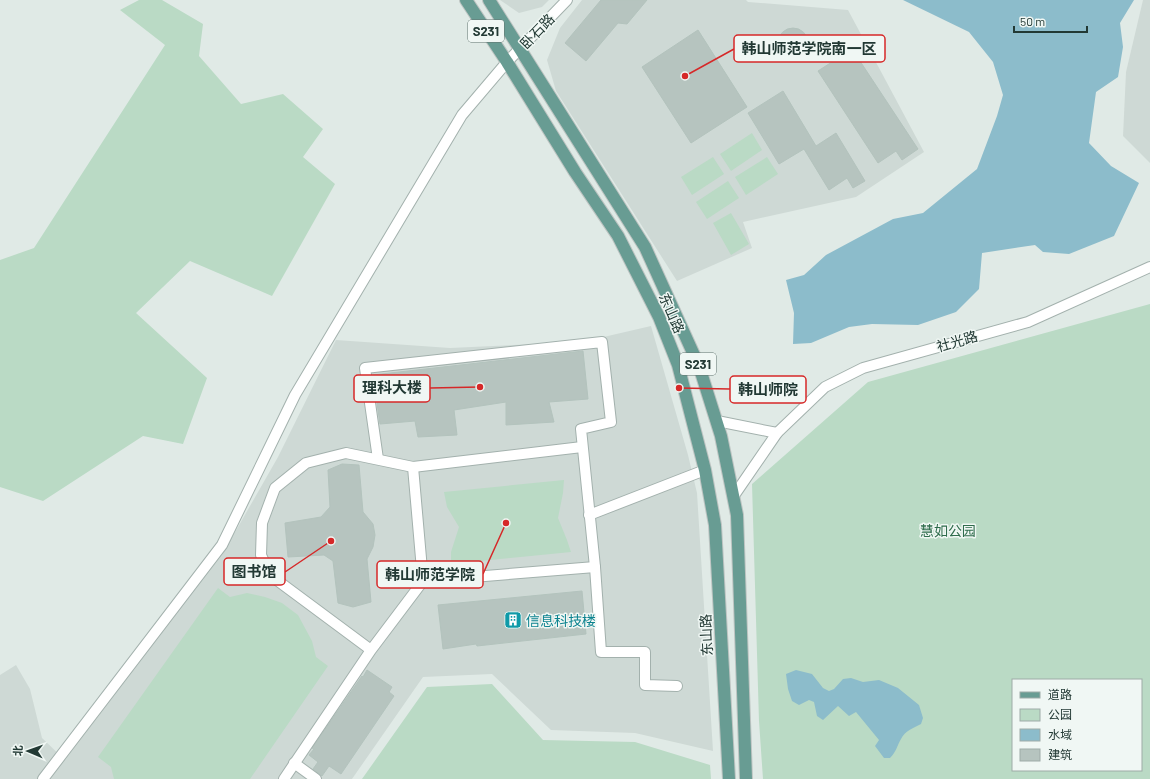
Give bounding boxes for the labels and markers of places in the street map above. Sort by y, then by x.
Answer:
callout: 韩山师范学院南一区 [734,35,885,62]
callout: 理科大楼 [354,375,430,402]
callout: 韩山师院 [730,376,806,403]
callout: 图书馆 [224,558,285,585]
callout: 韩山师范学院 [377,561,483,588]
building icon: 信息科技楼 [503,610,523,630]
place label: 信息科技楼 [526,612,596,629]

